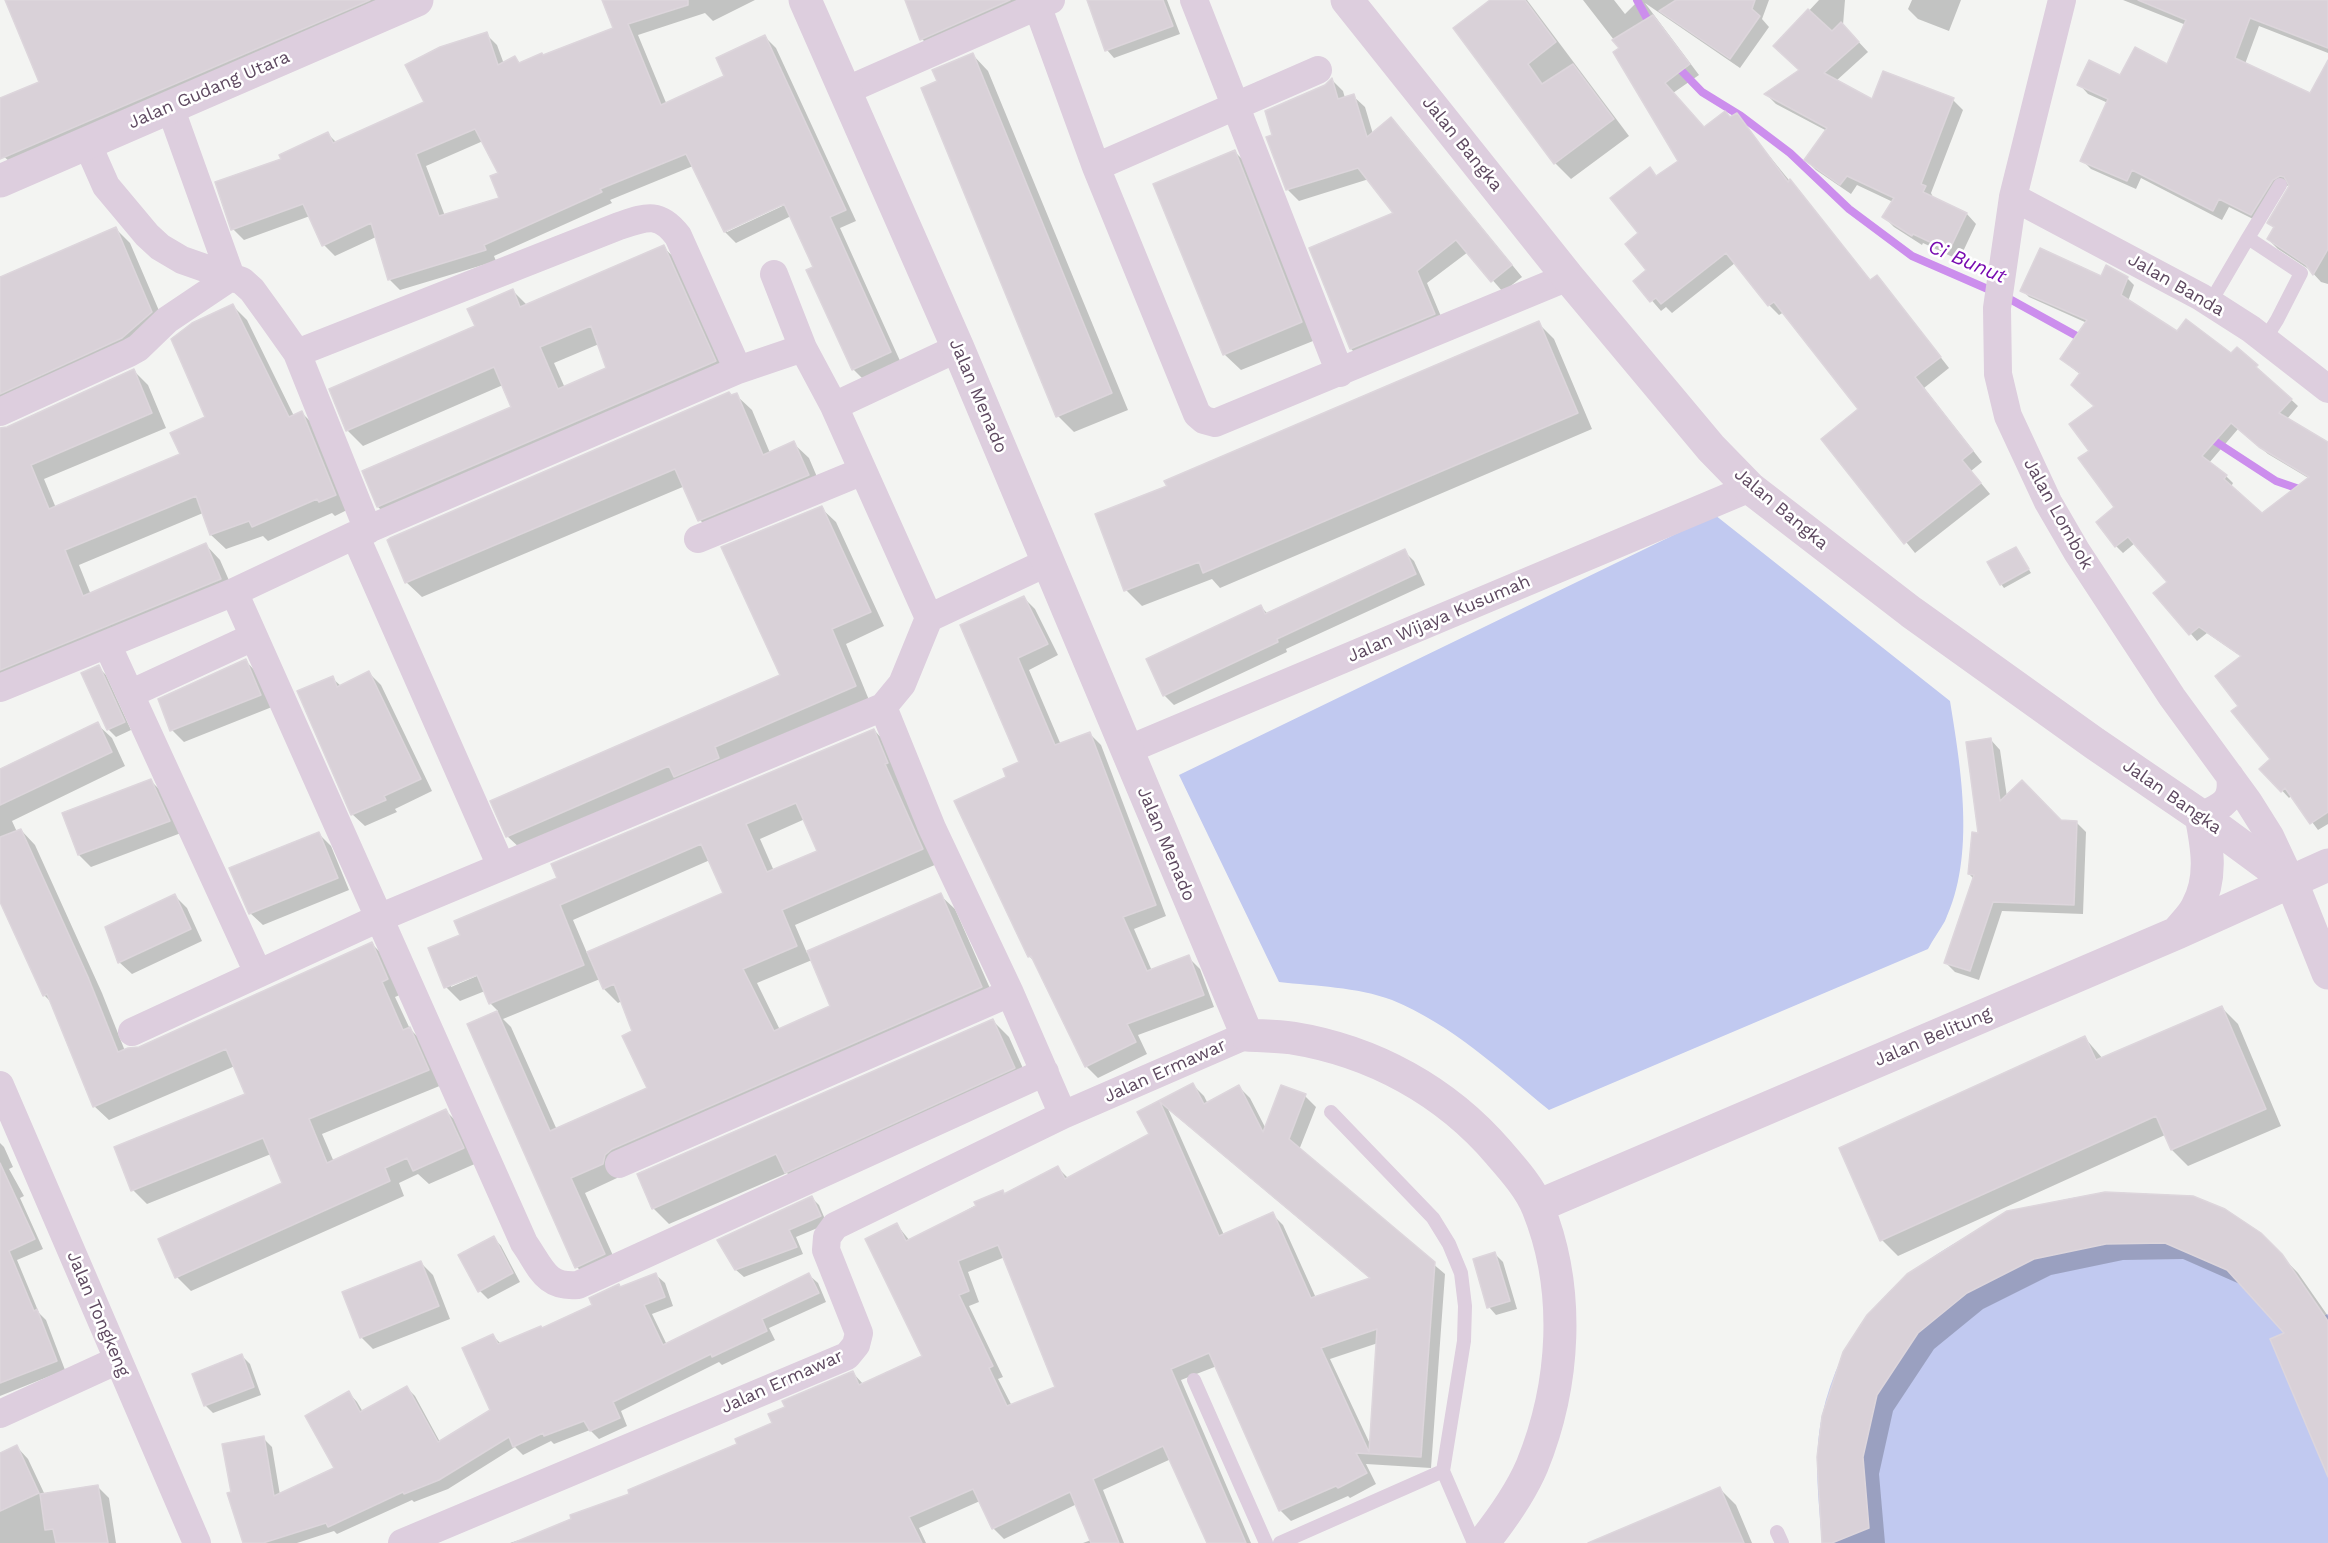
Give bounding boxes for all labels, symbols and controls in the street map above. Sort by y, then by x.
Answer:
street label: Jalan Gudang Utara [125,46,293,134]
street label: Jalan Bangka [1417,92,1507,196]
water label: Ci Bunut [1924,235,2010,289]
street label: Jalan Banda [2124,249,2228,321]
street label: Jalan Menado [944,336,1012,456]
street label: Jalan Lombok [2019,455,2097,573]
street label: Jalan Bangka [1730,463,1832,555]
street label: Jalan Wijaya Kusumah [1344,571,1534,667]
street label: Jalan Bangka [2118,755,2226,839]
street label: Jalan Menado [1132,784,1200,904]
street label: Jalan Belitung [1871,1003,1995,1071]
street label: Jalan Ermawar [1101,1034,1229,1108]
street label: Jalan Tongkeng [62,1248,134,1380]
street label: Jalan Ermawar [718,1345,846,1419]

